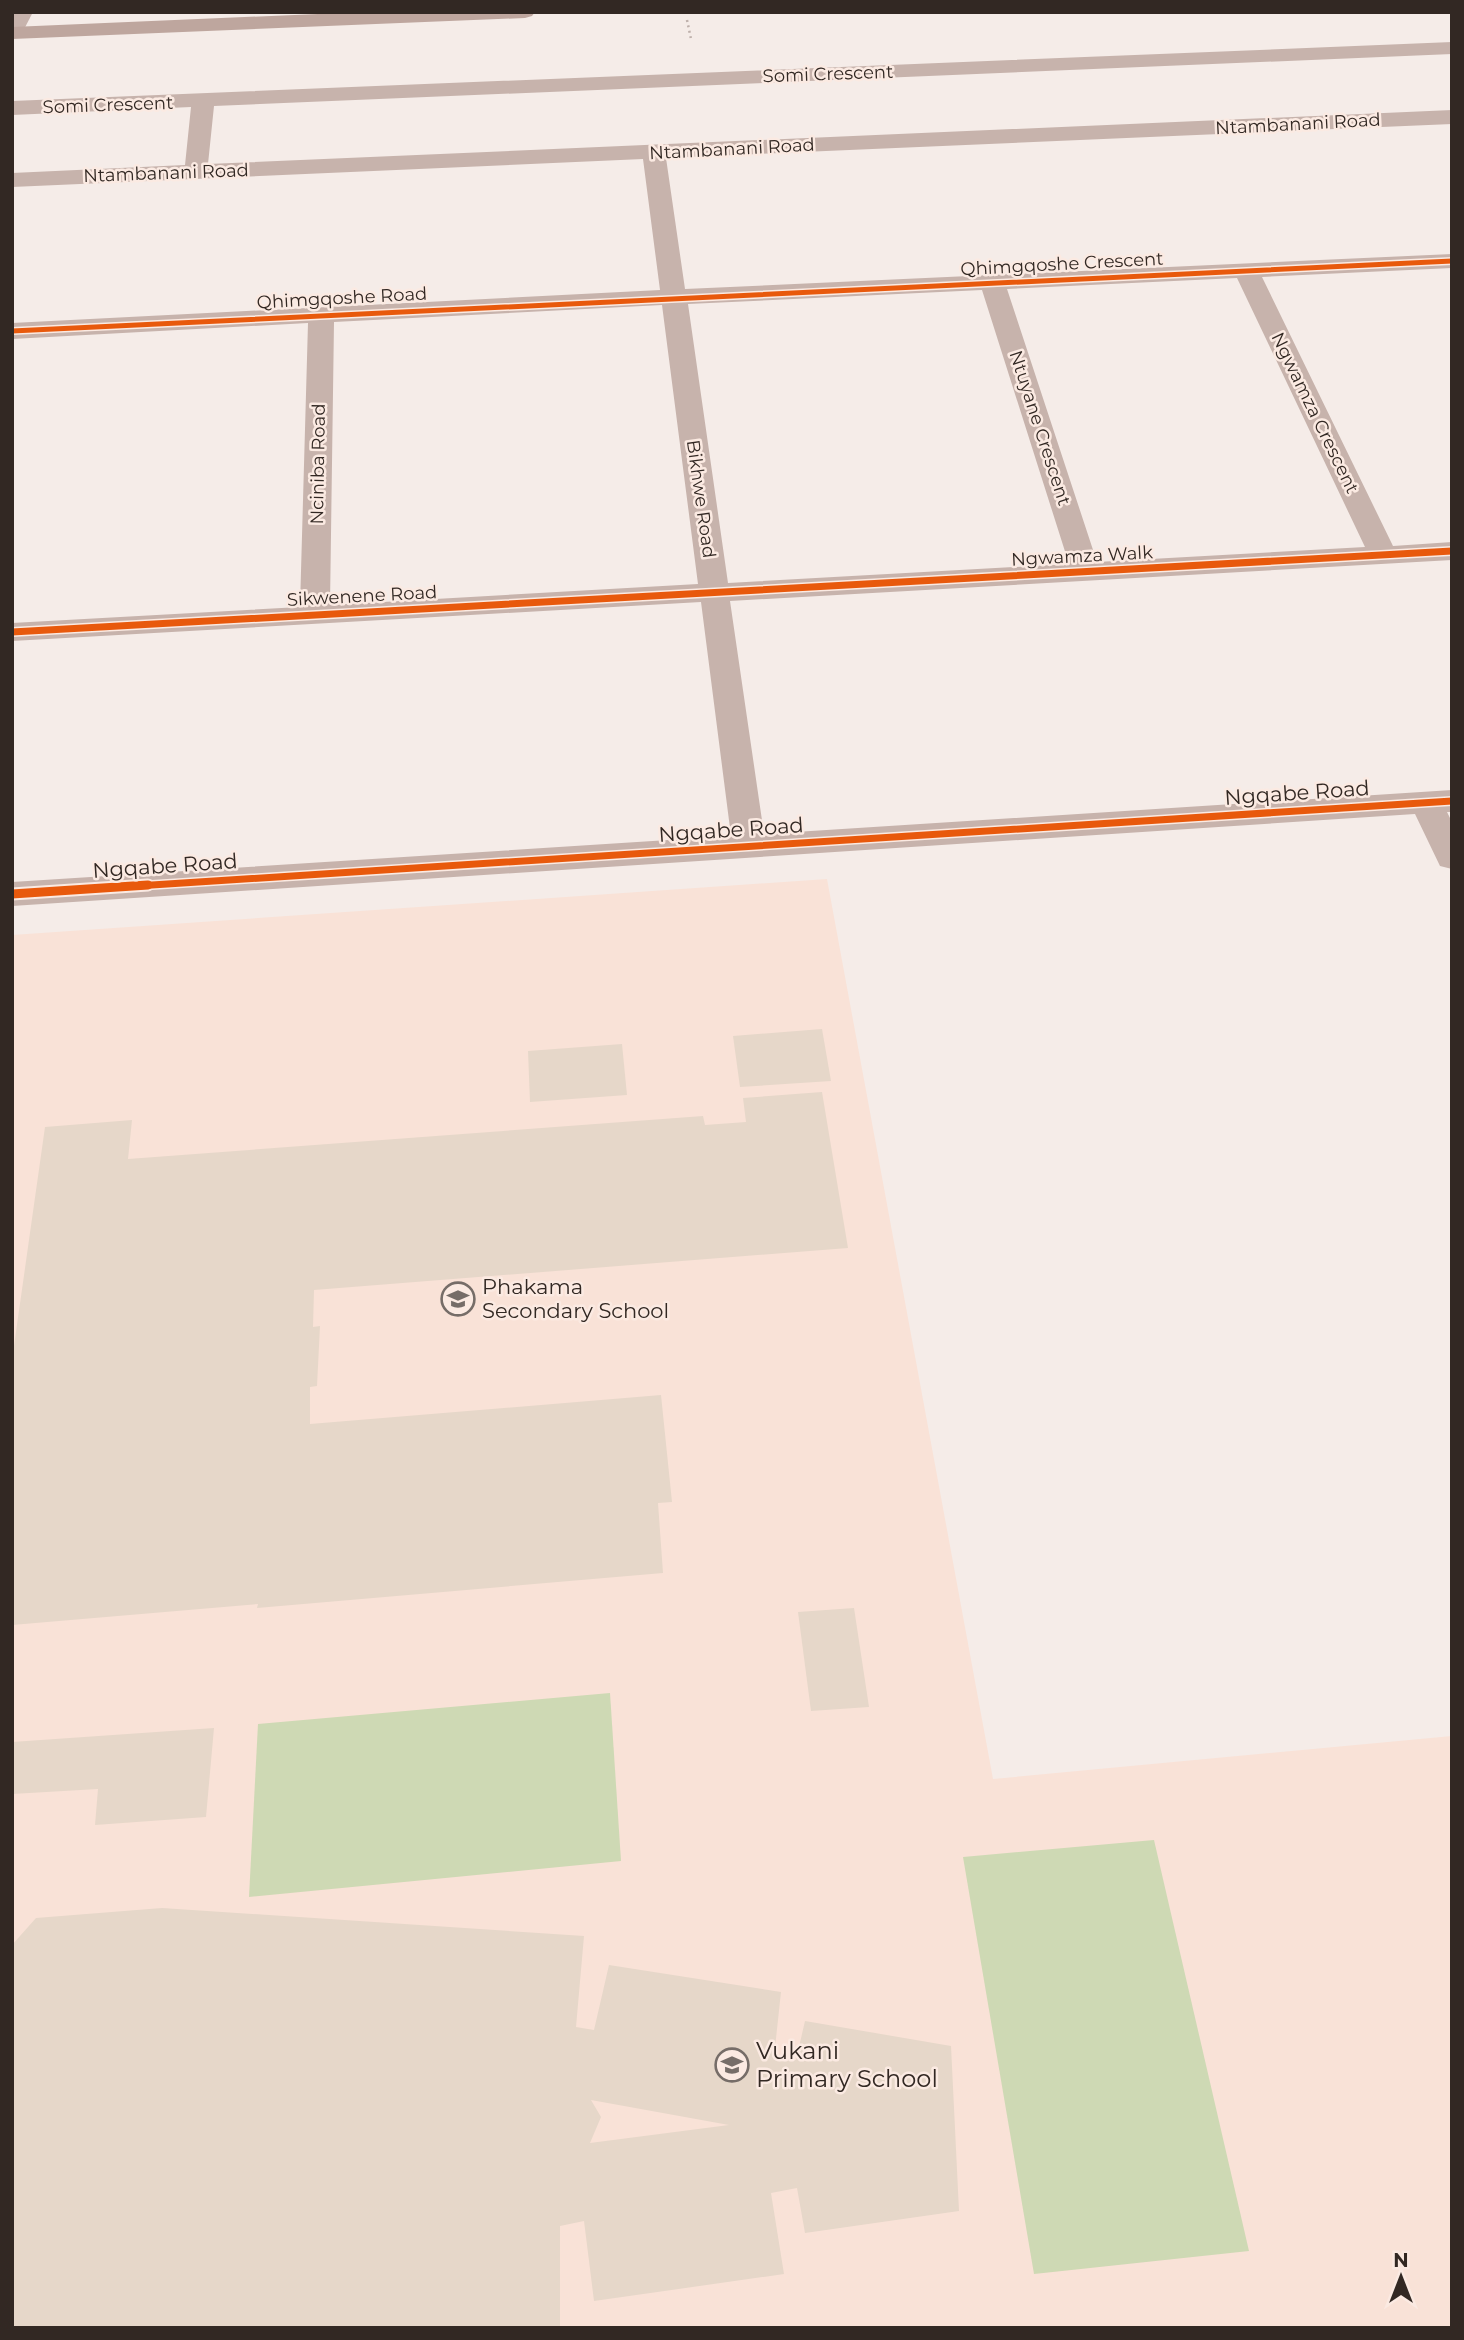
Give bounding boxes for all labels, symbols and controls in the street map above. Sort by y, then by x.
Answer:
street label: Somi Crescent [762,61,894,87]
street label: Somi Crescent [42,92,174,118]
street label: Ntambanani Road [1215,109,1381,139]
street label: Ntambanani Road [649,134,815,164]
street label: Ntambanani Road [83,159,249,187]
street label: Qhimgqoshe Crescent [960,248,1164,280]
street label: Qhimgqoshe Road [256,283,428,313]
street label: Ngwamza Crescent [1266,329,1364,497]
street label: Ntuyane Crescent [1005,348,1075,508]
street label: Nciniba Road [306,403,330,525]
street label: Bikhwe Road [682,438,720,560]
street label: Ngwamza Walk [1011,541,1154,571]
street label: Sikwenene Road [286,581,438,611]
street label: Ngqabe Road [1224,775,1370,810]
street label: Ngqabe Road [658,812,804,847]
street label: Ngqabe Road [92,848,238,883]
place label: Phakama Secondary School [482,1274,669,1323]
school or university icon: Phakama Secondary School [439,1280,477,1318]
place label: Vukani Primary School [756,2036,938,2093]
school or university icon: Vukani Primary School [713,2046,751,2084]
north arrow [1366,2242,1436,2312]
text: N [1393,2249,1409,2272]

